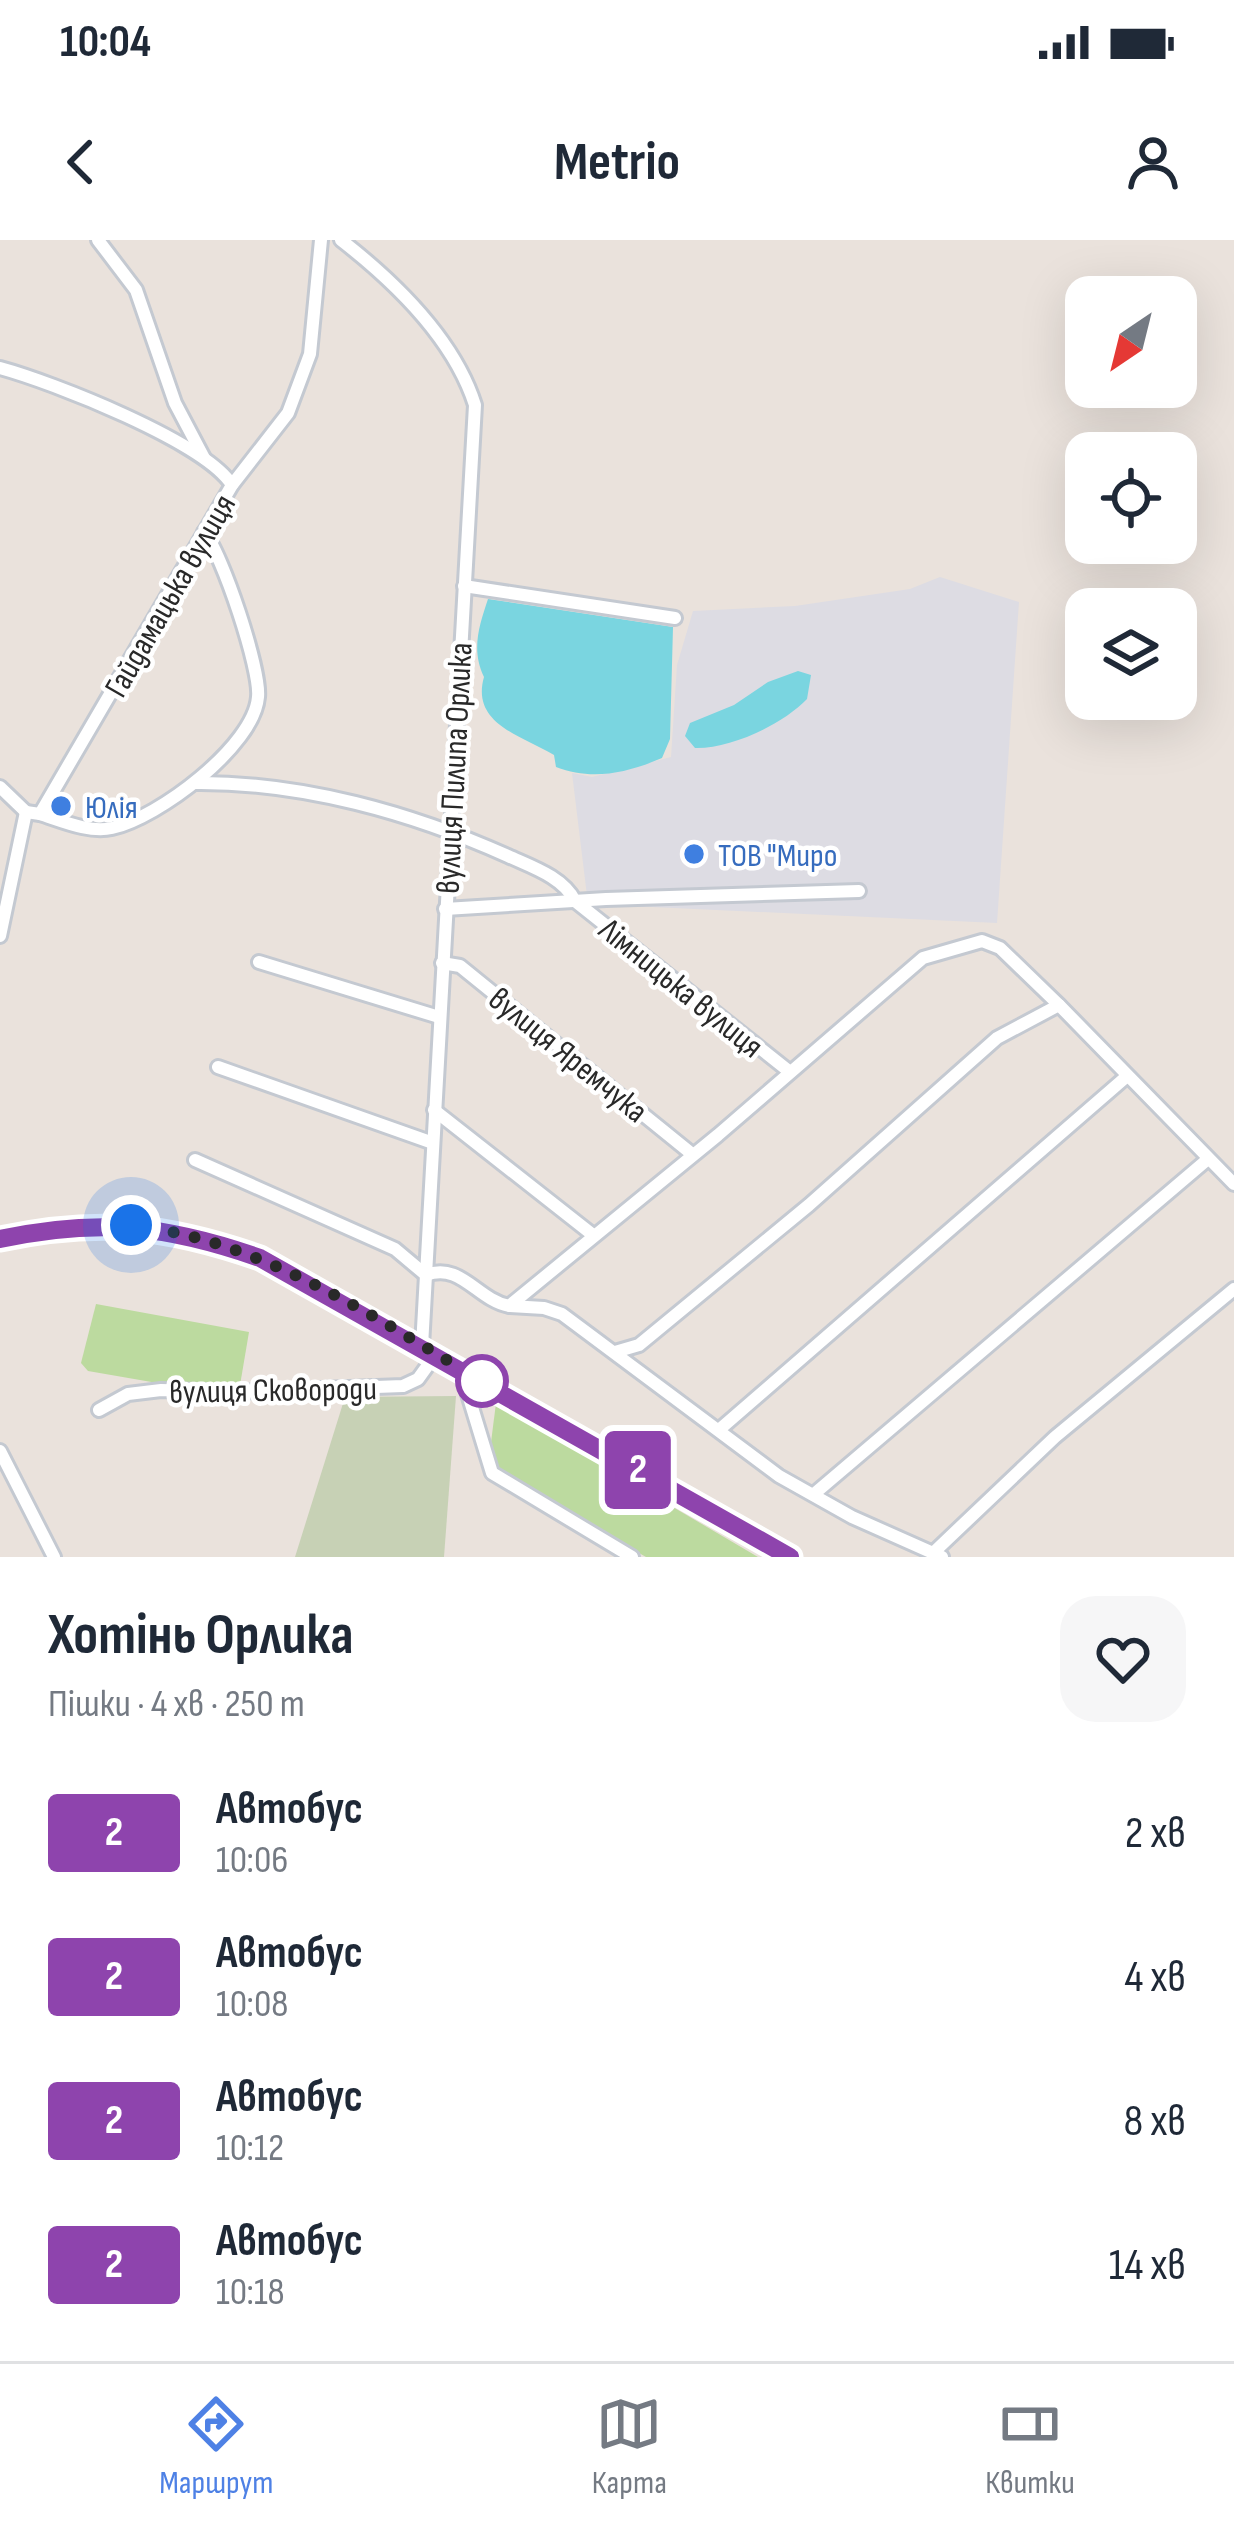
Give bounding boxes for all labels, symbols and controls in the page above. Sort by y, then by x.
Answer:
text: 10:04 [60,15,151,70]
icon: back [48,129,114,195]
icon: person [1120,129,1186,195]
text: Metrio [554,130,680,195]
north arrow [1065,276,1197,408]
map controls [1065,276,1197,720]
button: locate [1065,432,1197,564]
street label: Гайдамацька вулиця [97,488,245,704]
button: layers [1065,588,1197,720]
street label: вулиця Пилипа Орлика [428,641,482,895]
place label: Юлія [85,788,138,828]
marker: Юлія [48,793,74,819]
place label: ТОВ "Миро [718,836,837,876]
marker: ТОВ "Миро [681,841,707,867]
street label: Лімницька вулиця [590,910,771,1067]
street label: вулиця Яремчука [480,979,655,1132]
your location [101,1195,161,1255]
unlabelled marker [457,1356,507,1406]
street label: вулиця Сковороди [169,1369,377,1413]
line badge: 2 [599,1431,677,1509]
text: 2 [629,1444,647,1495]
button: heart [1060,1596,1186,1722]
text: Хотінь Орлика [48,1602,354,1670]
text: Пішки · 4 хв · 250 m [48,1681,305,1728]
text: Автобус [216,1782,363,1837]
text: 2 хв [1125,1806,1186,1861]
text: 2 [105,1807,123,1858]
text: 10:06 [216,1837,288,1884]
text: Автобус [216,1926,363,1981]
text: 4 хв [1124,1950,1186,2005]
text: 2 [105,1951,123,2002]
text: 10:08 [216,1981,288,2028]
text: Автобус [216,2070,363,2125]
text: 8 хв [1124,2094,1186,2149]
text: 2 [105,2095,123,2146]
text: 10:12 [216,2125,284,2172]
text: Автобус [216,2214,363,2269]
text: 14 хв [1109,2238,1186,2293]
text: 2 [105,2239,123,2290]
text: 10:18 [216,2269,285,2316]
tab: Маршрут [159,2391,273,2503]
tab: Карта [592,2391,667,2503]
tab: Квитки [985,2391,1075,2503]

